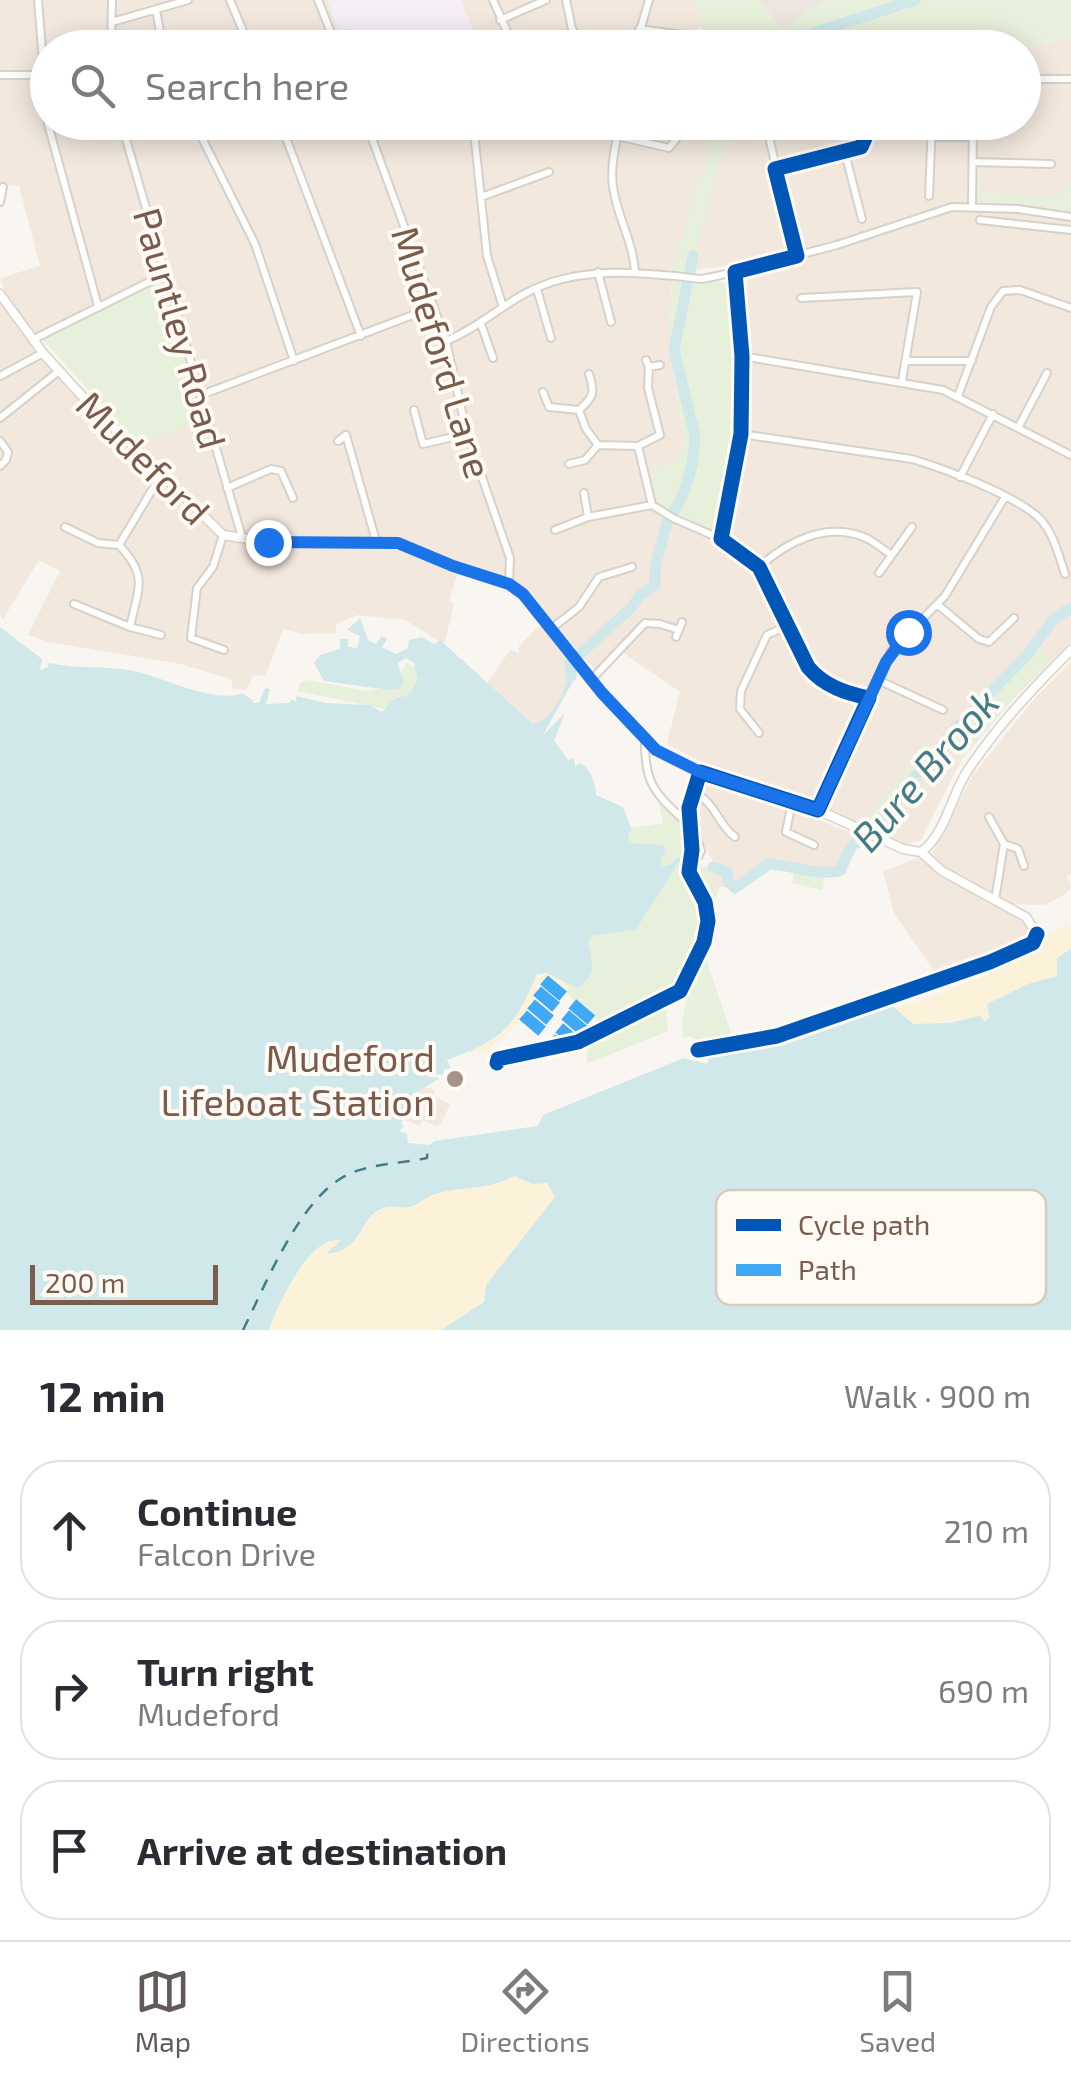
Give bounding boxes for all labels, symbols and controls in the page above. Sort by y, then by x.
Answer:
search box [30,30,1041,140]
icon: search [65,58,120,113]
text: Search here [145,62,349,108]
street label: Pauntley Road [125,202,237,454]
street label: Mudeford Lane [383,221,503,483]
street label: Mudeford [68,381,220,533]
route end [246,520,292,566]
route start [886,610,932,656]
water label: Bure Brook [840,678,1008,860]
place label: Mudeford Lifeboat Station [160,1034,435,1124]
marker: Mudeford Lifeboat Station [444,1068,466,1090]
legend [716,1190,1046,1305]
text: Cycle path [798,1207,930,1241]
text: Path [798,1252,857,1286]
scale bar [30,1260,218,1304]
text: 200 m [45,1265,125,1299]
text: 12 min [40,1370,165,1420]
text: Walk · 900 m [844,1376,1031,1414]
text: Continue [137,1488,297,1534]
icon: ahead [42,1503,97,1558]
text: 210 m [944,1511,1029,1549]
text: Falcon Drive [137,1534,316,1572]
text: Turn right [137,1648,314,1694]
icon: right [42,1663,97,1718]
text: 690 m [938,1671,1029,1709]
text: Mudeford [137,1694,280,1732]
icon: arrive [42,1823,97,1878]
text: Arrive at destination [137,1827,507,1873]
tab: Map [135,1964,191,2058]
tab: Directions [461,1964,590,2058]
tab: Saved [859,1964,936,2058]

